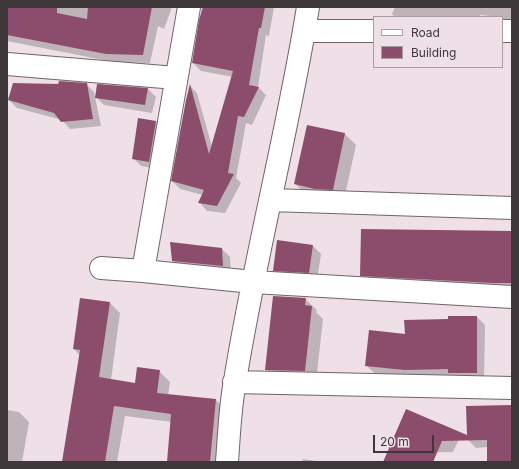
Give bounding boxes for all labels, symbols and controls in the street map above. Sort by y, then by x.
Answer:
legend [373,16,503,68]
text: Road [411,25,440,40]
text: Building [411,45,456,60]
scale bar [375,427,436,453]
text: 20 m [380,434,409,449]

